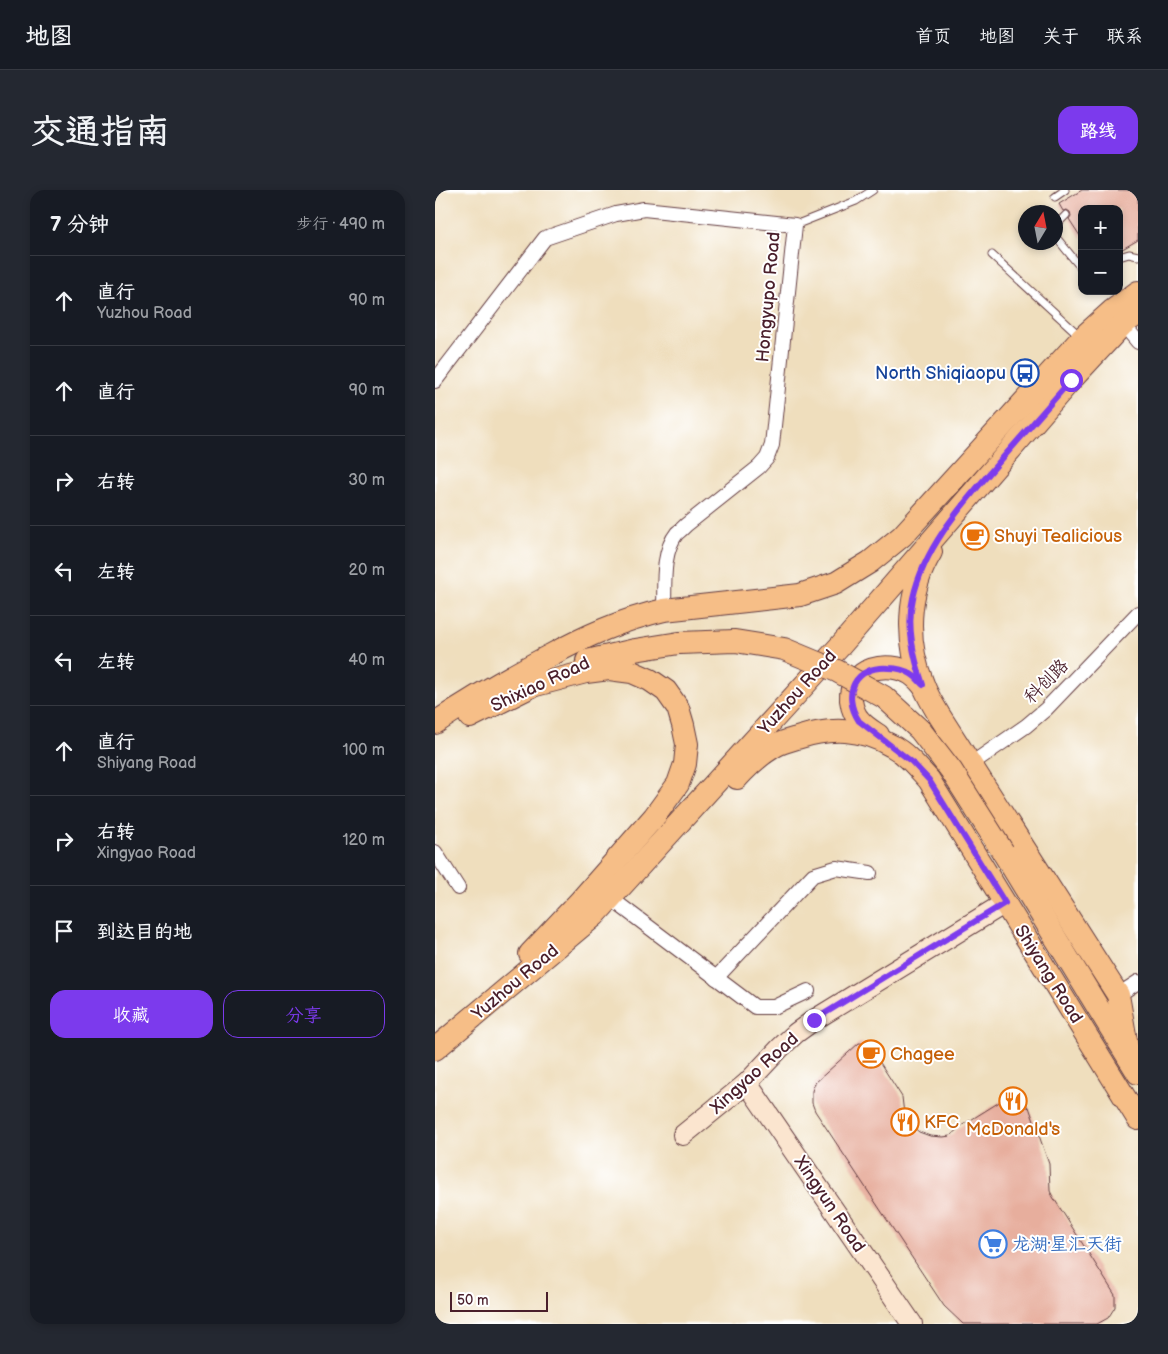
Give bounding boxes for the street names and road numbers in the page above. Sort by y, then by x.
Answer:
street label: Hongyupo Road [752,231,785,363]
street label: Yuzhou Road [753,646,841,740]
street label: Shixiao Road [488,652,593,716]
street label: 科创路 [1020,655,1073,708]
street label: Shiyang Road [1010,921,1087,1027]
street label: Yuzhou Road [467,940,563,1025]
street label: Xingyao Road [705,1028,803,1119]
street label: Xingyun Road [789,1151,870,1256]

